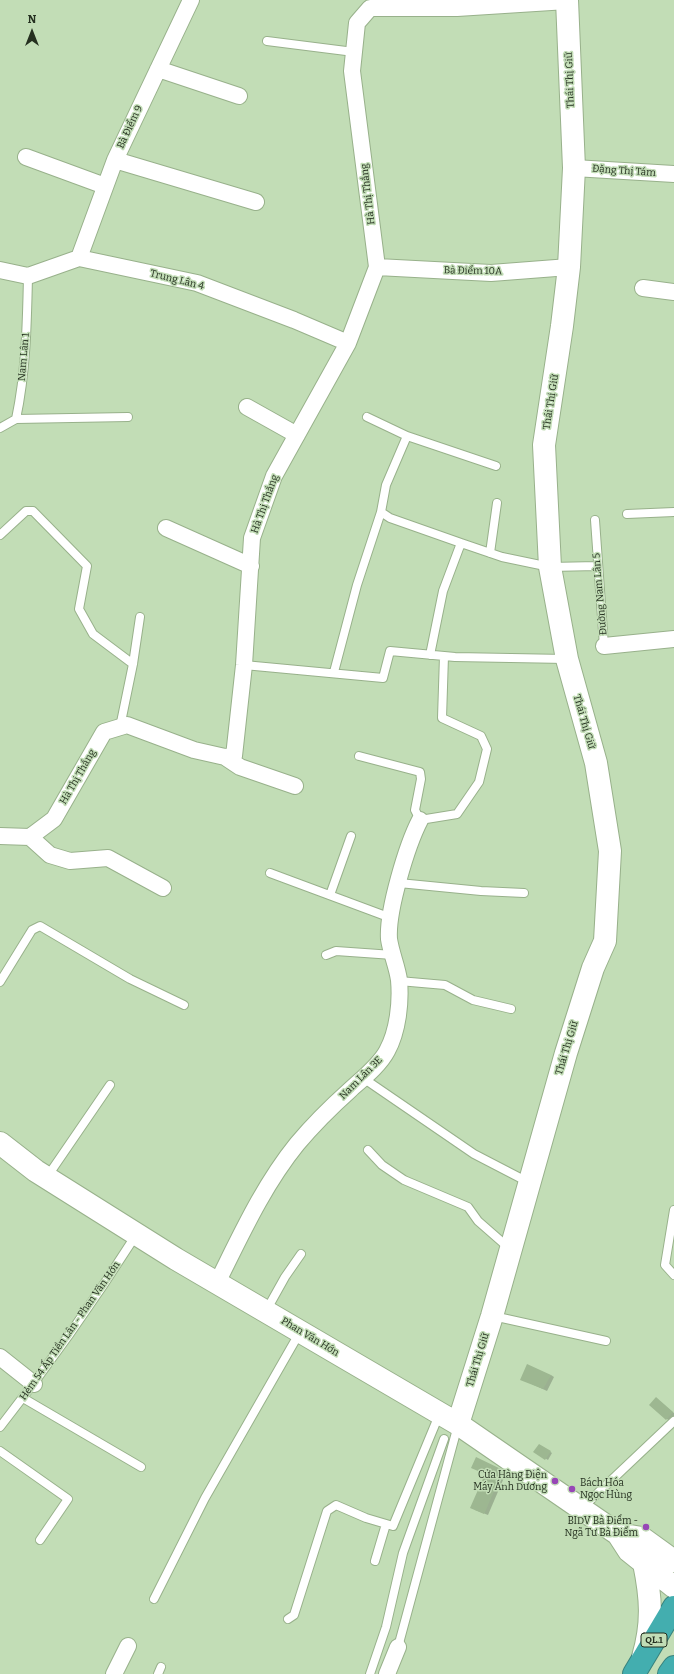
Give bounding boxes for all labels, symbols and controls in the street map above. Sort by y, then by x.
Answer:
north arrow [12,12,52,52]
text: N [28,13,36,26]
street label: Thái Thị Giữ [563,52,577,108]
street label: Bà Điểm 9 [115,103,145,151]
street label: Hà Thị Thắng [358,163,378,225]
street label: Đặng Thị Tám [592,163,656,179]
street label: Bà Điểm 10A [444,264,502,278]
street label: Trung Lân 4 [149,268,205,292]
street label: Nam Lân 1 [16,333,32,381]
street label: Thái Thị Giữ [541,373,561,431]
street label: Hà Thị Thắng [249,473,281,535]
street label: Đường Nam Lân 5 [590,552,610,636]
street label: Thái Thị Giữ [571,693,597,751]
street label: Hà Thị Thắng [57,747,99,807]
street label: Thái Thị Giữ [553,1019,581,1077]
street label: Nam Lân 3E [337,1054,385,1102]
street label: Hẻm 54 Ấp Tiền Lân - Phan Văn Hớn [17,1259,123,1403]
street label: Phan Văn Hớn [279,1315,341,1359]
street label: Thái Thị Giữ [464,1331,492,1389]
place label: Cửa Hàng Điện Máy Ánh Dương [473,1469,547,1492]
marker: Cửa Hàng Điện Máy Ánh Dương [550,1476,560,1486]
place label: Bách Hóa Ngọc Hùng [580,1477,632,1500]
marker: Bách Hóa Ngọc Hùng [567,1484,577,1494]
place label: BIDV Bà Điểm - Ngã Tư Bà Điểm [565,1515,638,1538]
marker: BIDV Bà Điểm - Ngã Tư Bà Điểm [641,1522,651,1532]
road number: QL.1 [641,1633,667,1647]

